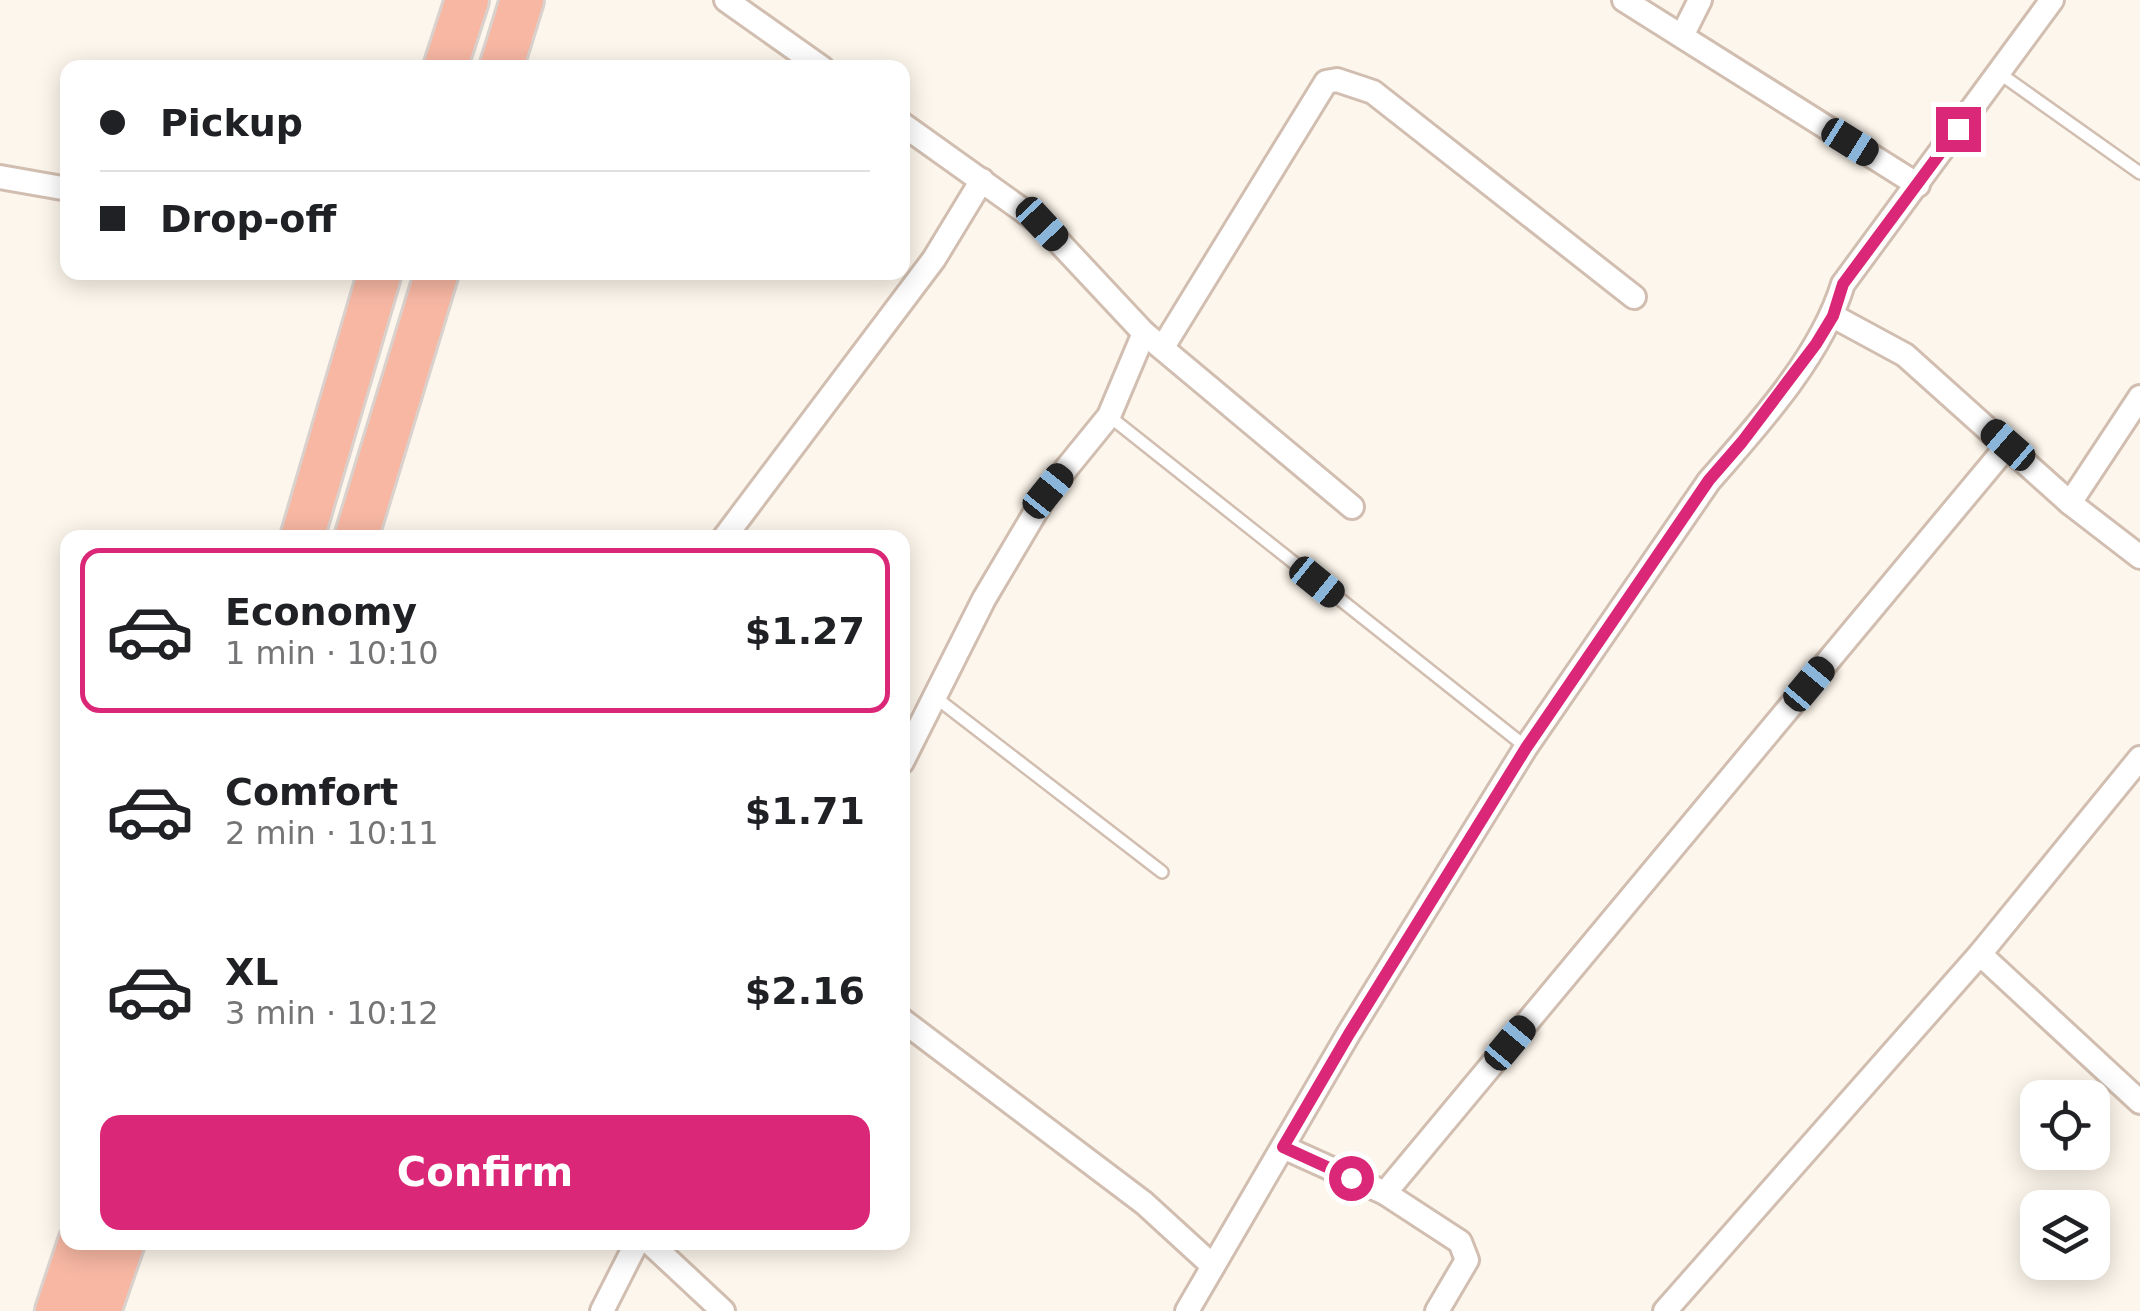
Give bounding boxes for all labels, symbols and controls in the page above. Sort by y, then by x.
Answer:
text: Pickup [160,101,303,145]
route end [1936,107,1981,152]
car [1817,113,1883,171]
car [1011,192,1073,256]
text: Drop-off [160,197,336,241]
car [1976,414,2040,476]
car [1017,458,1079,524]
car [1284,551,1350,613]
icon: car [105,586,195,676]
text: Economy [225,590,417,634]
text: $1.27 [745,609,865,653]
text: 1 min · 10:10 [225,634,439,672]
car [1778,651,1840,717]
icon: car [105,766,195,856]
text: Comfort [225,770,398,814]
text: $1.71 [745,789,865,833]
text: 2 min · 10:11 [225,814,439,852]
icon: car [105,946,195,1036]
text: XL [225,950,279,994]
text: $2.16 [745,969,865,1013]
text: 3 min · 10:12 [225,994,439,1032]
car [1479,1010,1541,1076]
map controls [2020,1080,2110,1280]
button: locate [2020,1080,2110,1170]
button: Confirm [100,1115,870,1230]
route start [1329,1156,1374,1201]
button: layers [2020,1190,2110,1280]

